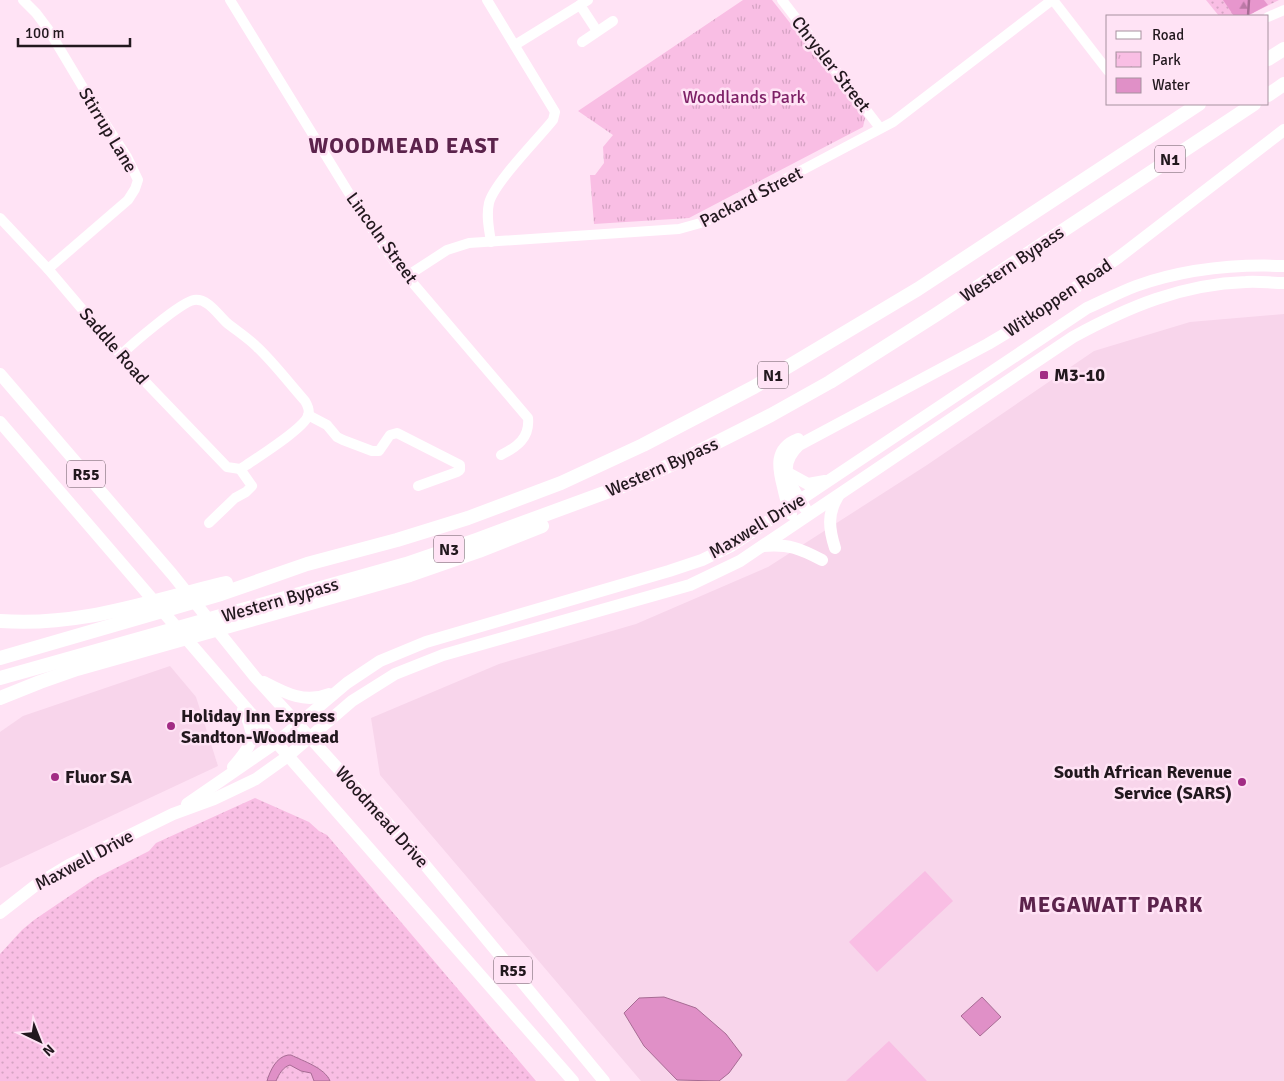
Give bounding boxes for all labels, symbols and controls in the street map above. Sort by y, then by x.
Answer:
street label: Chrysler Street [787,12,875,116]
scale bar [18,15,130,47]
legend [1106,15,1269,105]
text: 100 m [25,24,65,42]
text: Road [1152,26,1184,44]
text: Park [1152,51,1181,69]
text: Water [1152,76,1190,94]
street label: Stirrup Lane [74,84,142,176]
park label: Woodlands Park [682,86,806,108]
district label: WOODMEAD EAST [309,132,499,159]
road number: N1 [1155,146,1185,172]
street label: Packard Street [696,162,806,232]
street label: Lincoln Street [342,188,422,288]
street label: Western Bypass [956,221,1068,307]
street label: Witkoppen Road [1000,254,1116,342]
street label: Saddle Road [75,303,153,389]
road number: N1 [758,362,788,388]
place label: M3-10 [1054,364,1105,386]
marker: M3-10 [1038,369,1050,381]
street label: Western Bypass [602,432,722,502]
road number: R55 [67,460,105,488]
street label: Maxwell Drive [705,489,809,563]
road number: N3 [434,536,464,562]
street label: Western Bypass [219,573,341,627]
place label: Holiday Inn Express Sandton-Woodmead [181,705,339,748]
marker: Holiday Inn Express Sandton-Woodmead [165,720,177,732]
place label: South African Revenue Service (SARS) [1054,761,1232,804]
street label: Woodmead Drive [331,762,433,872]
place label: Fluor SA [65,766,132,788]
marker: Fluor SA [49,771,61,783]
marker: South African Revenue Service (SARS) [1236,776,1248,788]
street label: Maxwell Drive [31,825,137,895]
district label: MEGAWATT PARK [1019,891,1203,918]
road number: R55 [494,956,532,984]
north arrow [15,1016,65,1066]
text: N [39,1041,58,1060]

